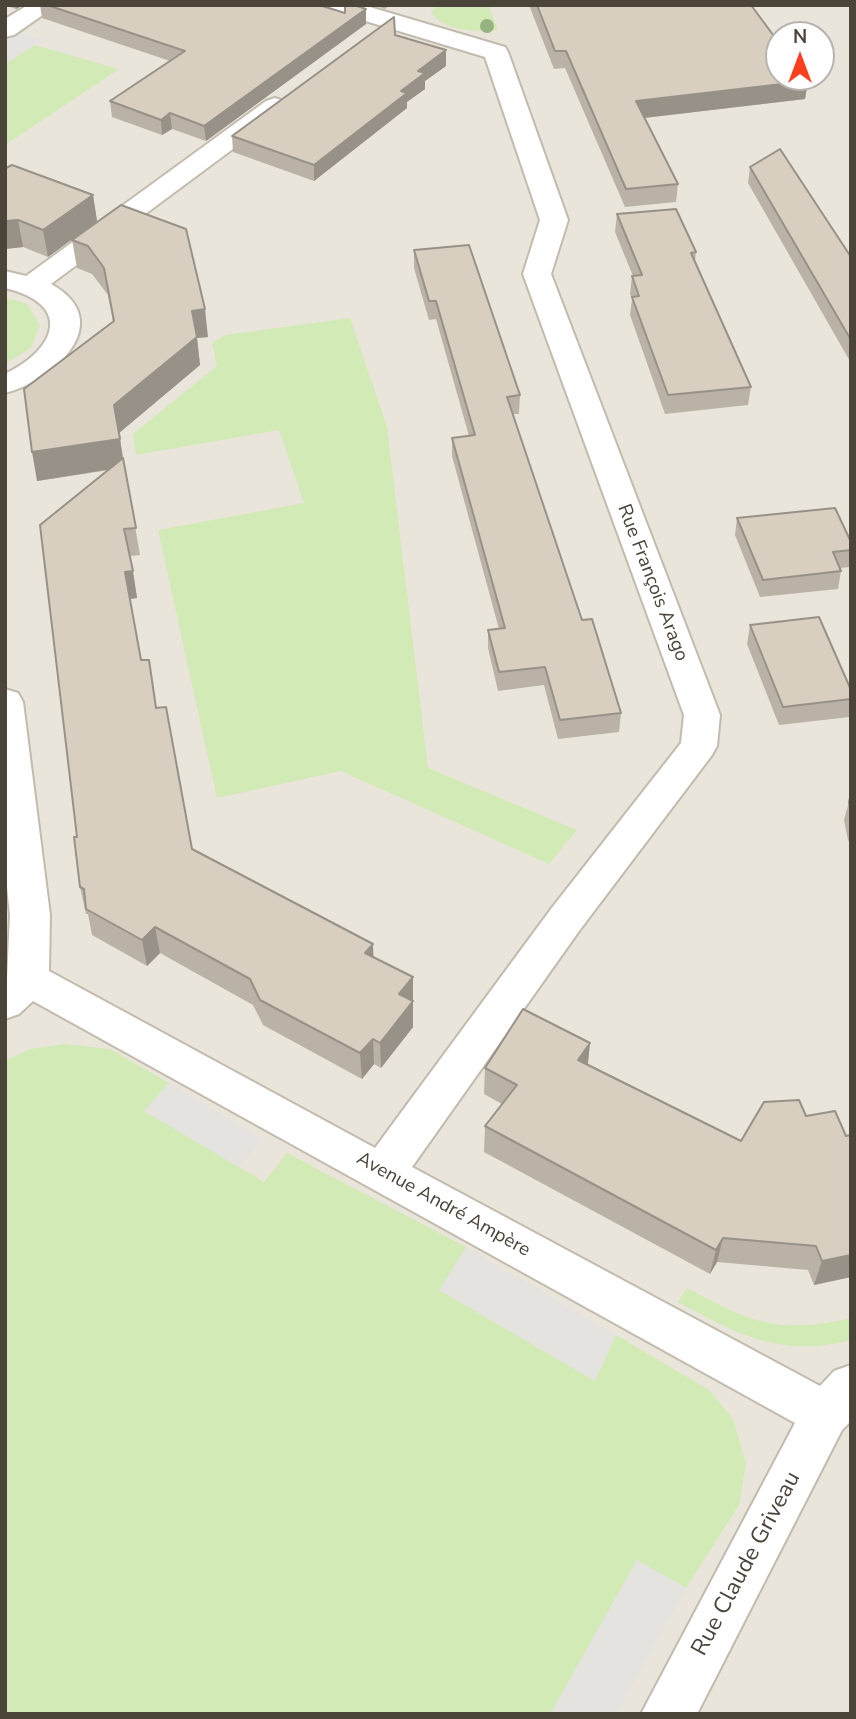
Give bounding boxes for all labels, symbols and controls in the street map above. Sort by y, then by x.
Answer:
north arrow [765,21,835,91]
text: N [793,24,807,50]
street label: Rue François Arago [612,501,692,665]
street label: Avenue André Ampère [352,1148,534,1262]
street label: Rue Claude Griveau [687,1467,807,1661]

